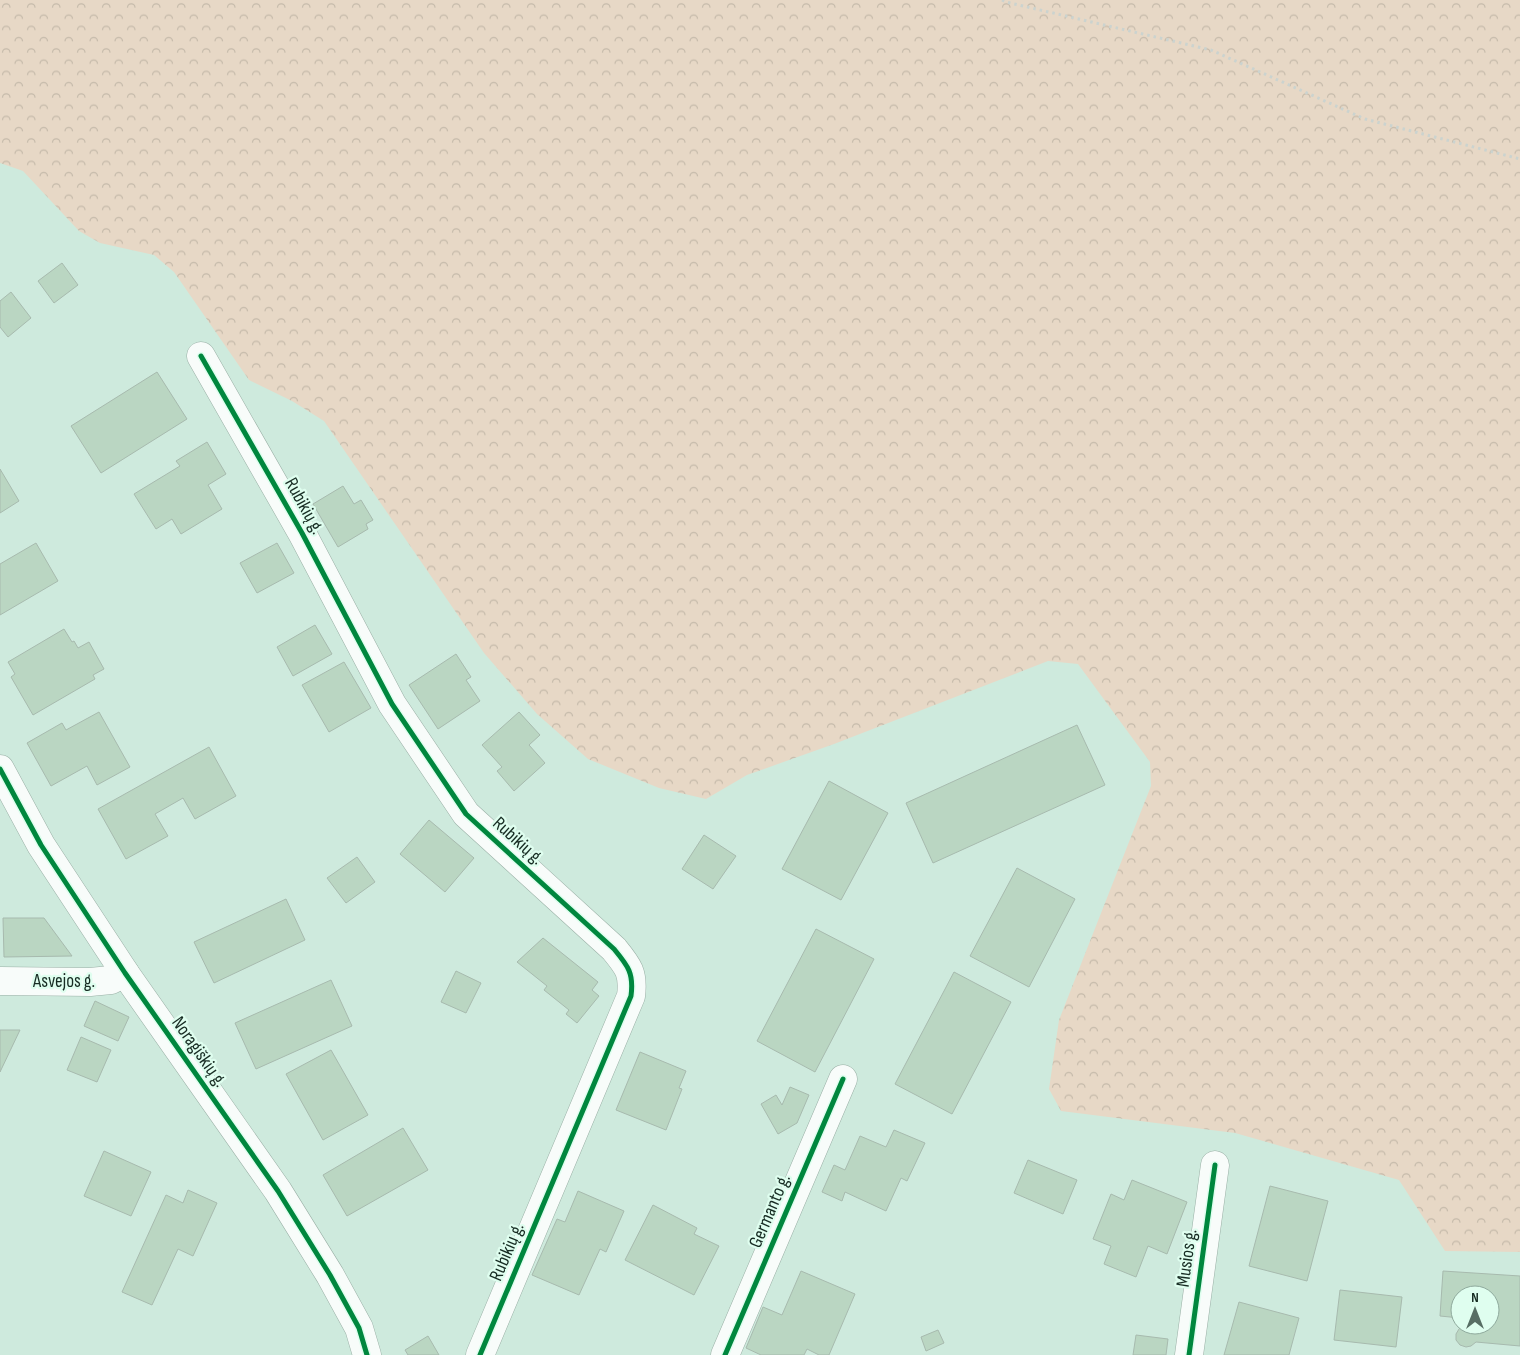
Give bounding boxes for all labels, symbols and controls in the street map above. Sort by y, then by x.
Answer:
street label: Rubikių g. [279,474,329,538]
street label: Rubikių g. [488,812,548,870]
street label: Asvejos g. [32,970,95,993]
street label: Noragiškių g. [166,1012,232,1092]
street label: Germanto g. [744,1171,796,1251]
street label: Rubikių g. [484,1219,530,1285]
street label: Musios g. [1172,1227,1202,1289]
north arrow [1450,1285,1500,1335]
text: N [1471,1289,1479,1306]

